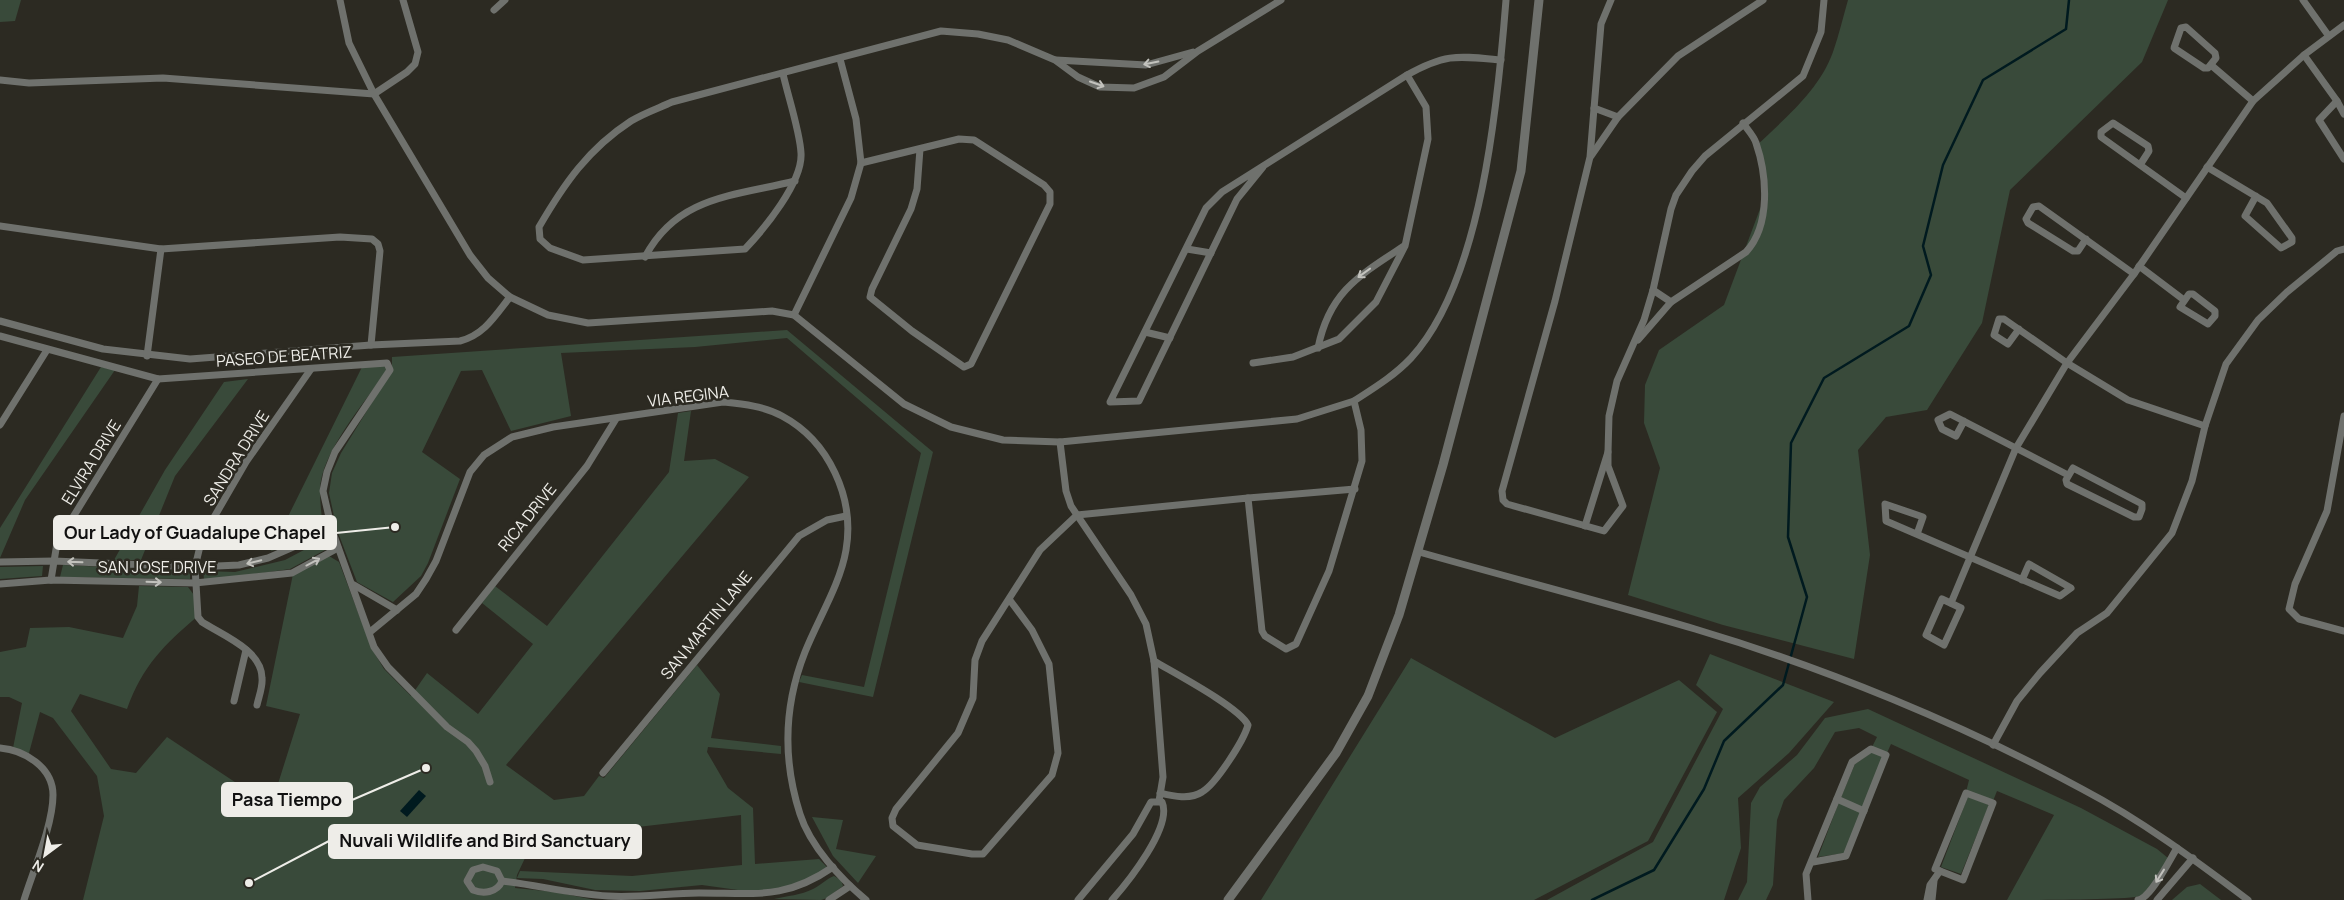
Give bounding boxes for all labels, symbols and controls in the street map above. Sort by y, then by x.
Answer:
one-way arrow [1143,59,1159,68]
one-way arrow [1089,80,1105,90]
one-way arrow [1357,268,1371,278]
street label: PASEO DE BEATRIZ [215,340,353,372]
street label: VIA REGINA [646,380,730,412]
street label: SANDRA DRIVE [198,406,274,510]
street label: ELVIRA DRIVE [56,415,126,509]
street label: RICA DRIVE [493,478,561,556]
callout: Our Lady of Guadalupe Chapel [54,516,336,549]
text: Our Lady of Guadalupe Chapel [64,520,326,544]
street label: SAN JOSE DRIVE [98,556,216,578]
one-way arrow [247,557,263,567]
one-way arrow [305,557,320,567]
one-way arrow [67,558,83,567]
street label: SAN MARTIN LANE [655,566,757,684]
one-way arrow [145,577,161,587]
callout: Pasa Tiempo [222,783,352,816]
text: Pasa Tiempo [232,787,342,811]
callout: Nuvali Wildlife and Bird Sanctuary [329,825,641,858]
text: Nuvali Wildlife and Bird Sanctuary [339,828,631,852]
north arrow [20,830,70,880]
text: N [29,856,47,877]
one-way arrow [2154,869,2165,883]

